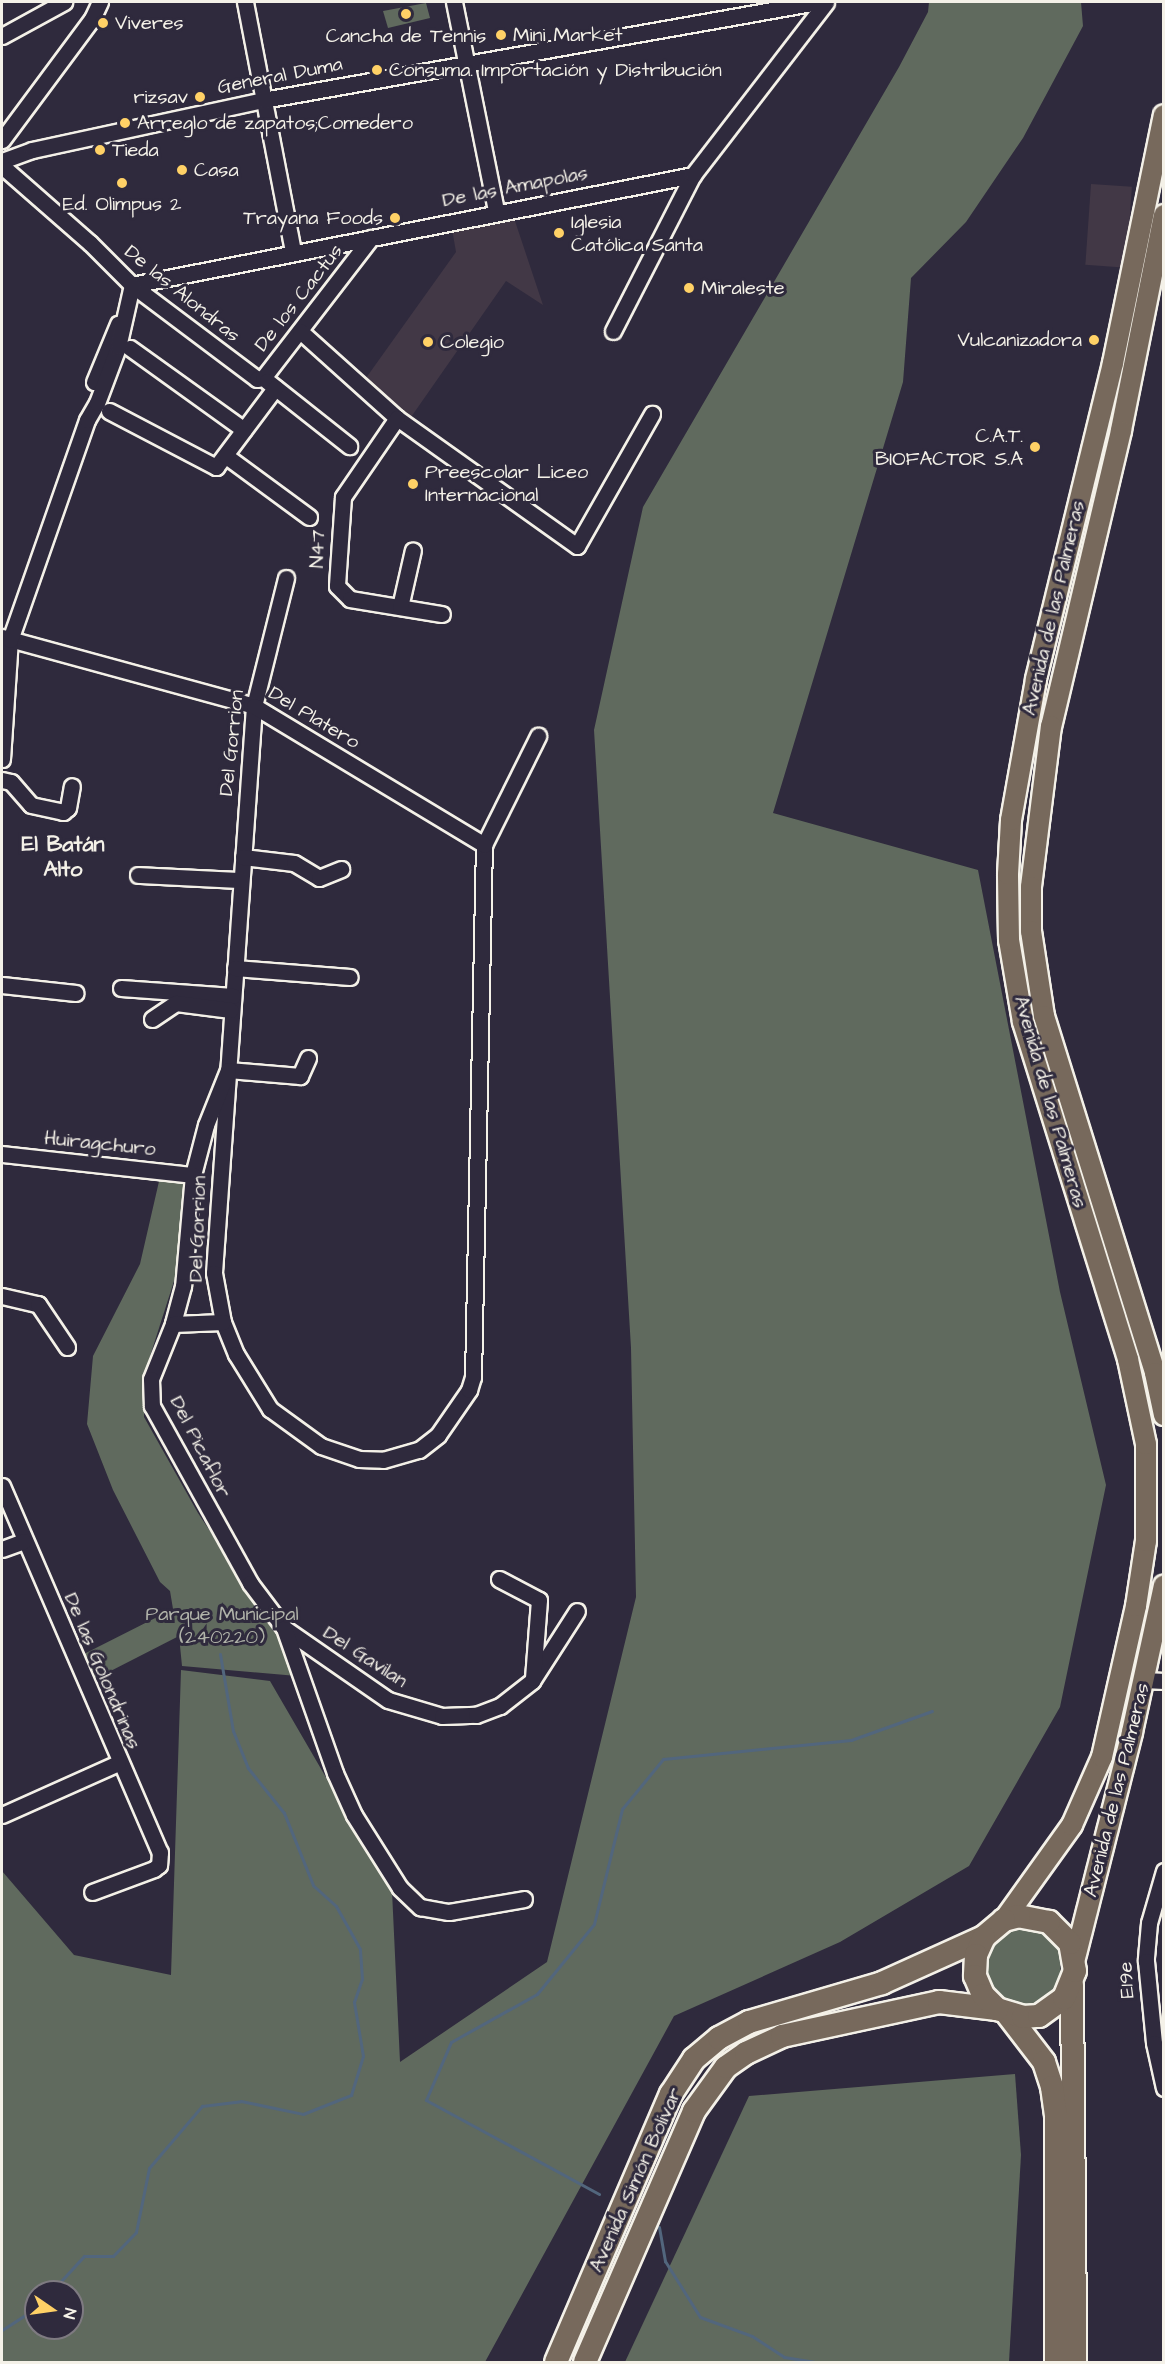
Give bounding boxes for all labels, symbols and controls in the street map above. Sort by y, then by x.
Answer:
marker: Cancha de Tennis [399,7,413,21]
place label: Viveres [115,11,184,35]
marker: Viveres [96,16,110,30]
place label: Mini Market [513,23,623,47]
place label: Cancha de Tennis [326,24,486,48]
marker: Mini Market [494,28,508,42]
street label: General Duma [216,52,344,100]
place label: Consuma. Importación y Distribución [389,58,722,82]
marker: Consuma. Importación y Distribución [370,63,384,77]
place label: rizsav [133,85,188,109]
marker: rizsav [193,90,207,104]
place label: Arreglo de zapatos;Comedero [137,111,413,135]
marker: Arreglo de zapatos;Comedero [118,116,132,130]
place label: Tieda [112,138,159,162]
marker: Tieda [93,143,107,157]
place label: Casa [194,158,239,182]
street label: De las Amapolas [440,161,590,213]
marker: Casa [175,163,189,177]
marker: Ed. Olimpus 2 [115,176,129,190]
place label: Ed. Olimpus 2 [63,192,181,216]
place label: Trayana Foods [243,206,383,230]
place label: Iglesia Católica Santa [571,210,703,257]
marker: Trayana Foods [388,211,402,225]
marker: Iglesia Católica Santa [552,226,566,240]
street label: De las Alondras [119,240,245,348]
street label: De los Cactus [250,240,348,356]
place label: Miraleste [701,276,785,300]
marker: Miraleste [682,281,696,295]
place label: Vulcanizadora [958,328,1082,352]
place label: Colegio [440,330,504,354]
marker: Vulcanizadora [1087,333,1101,347]
marker: Colegio [421,335,435,349]
place label: C.A.T. BIOFACTOR S.A [875,424,1023,471]
marker: C.A.T. BIOFACTOR S.A [1028,440,1042,454]
place label: Preescolar Liceo Internacional [425,460,588,507]
marker: Preescolar Liceo Internacional [406,477,420,491]
street label: Avenida de las Palmeras [1018,498,1090,718]
street label: N47 [305,529,331,569]
street label: Del Platero [264,681,364,755]
street label: Del Gorrion [215,689,249,797]
district label: El Batán Alto [21,831,105,882]
street label: Avenida de las Palmeras [1008,993,1092,1211]
street label: Huiragchuro [43,1126,157,1162]
street label: Del Gorrion [184,1175,212,1283]
street label: Del Picaflor [164,1392,236,1502]
street label: De las Golondrinas [58,1589,146,1753]
park label: Parque Municipal (240220) [145,1603,299,1650]
street label: Del Gavilan [318,1621,412,1693]
street label: Avenida de las Palmeras [1079,1681,1155,1899]
street label: E19e [1114,1961,1140,1999]
street label: Avenida Simón Bolívar [584,2084,688,2276]
north arrow [24,2280,84,2340]
text: N [58,2306,81,2321]

